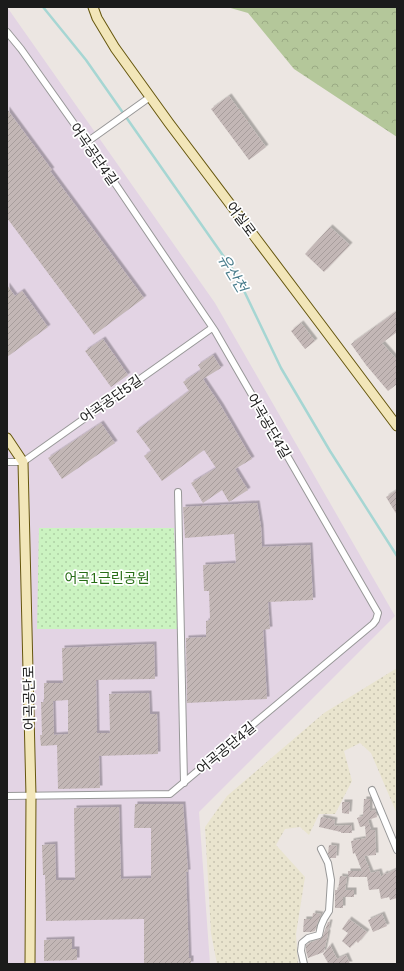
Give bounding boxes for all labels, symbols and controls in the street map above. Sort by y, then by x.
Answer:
street label: 어곡공단4길 [67,120,121,188]
street label: 어실로 [223,199,259,239]
water label: 유산천 [215,251,252,297]
street label: 어곡공단5길 [77,372,145,426]
street label: 어곡공단4길 [244,391,294,461]
park label: 어곡1근린공원 [64,570,150,586]
street label: 어곡공단로 [20,666,38,730]
street label: 어곡공단4길 [193,719,259,777]

